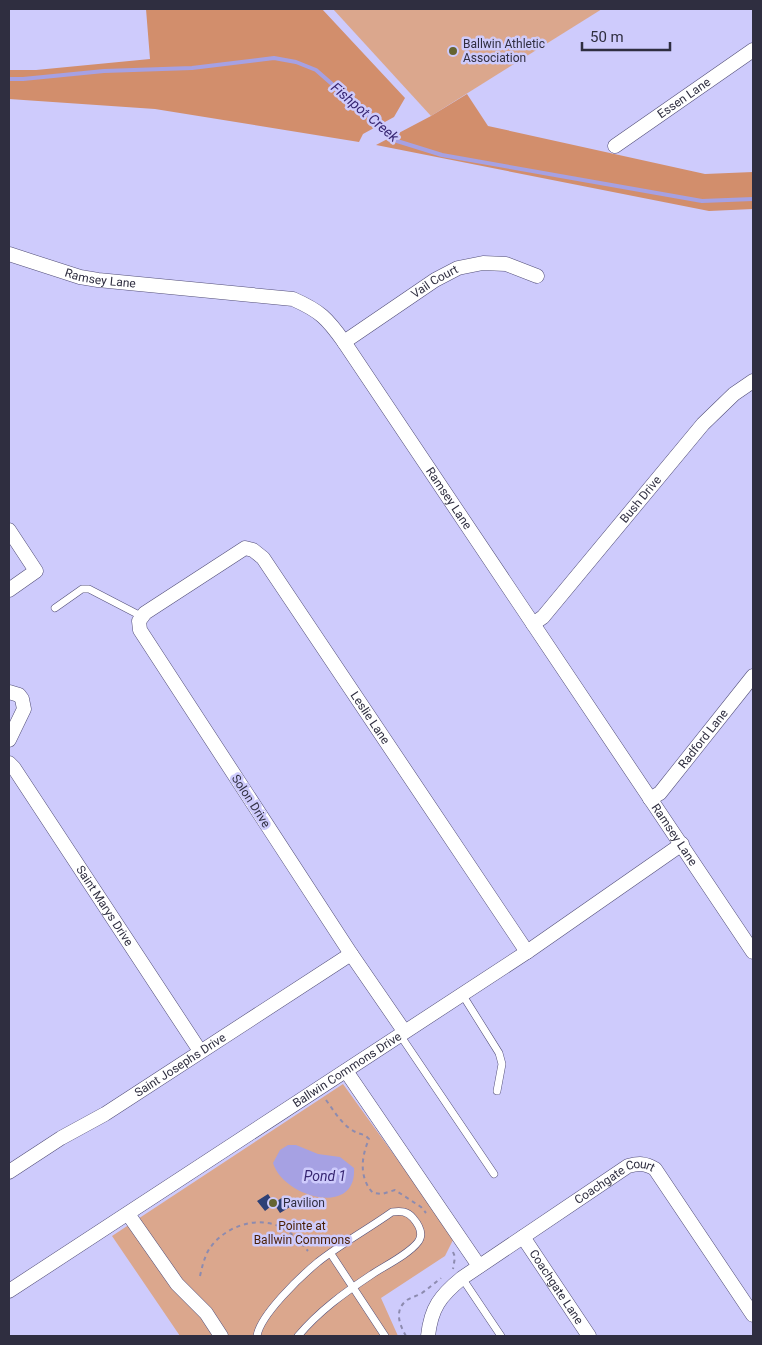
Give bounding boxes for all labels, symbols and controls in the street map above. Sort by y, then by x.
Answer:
scale bar [582,20,670,52]
text: 50 m [590,28,624,46]
place label: Ballwin Athletic Association [463,37,545,65]
marker: Ballwin Athletic Association [447,45,459,57]
street label: Essen Lane [655,75,713,121]
water label: Fishpot Creek [328,79,403,146]
street label: Vail Court [409,262,460,301]
street label: Ramsey Lane [63,266,136,291]
street label: Ramsey Lane [423,465,475,532]
street label: Bush Drive [617,473,664,526]
street label: Leslie Lane [348,689,393,747]
street label: Radford Lane [675,706,731,771]
street label: Solon Drive [229,772,273,830]
street label: Ramsey Lane [649,801,700,868]
street label: Saint Marys Drive [73,863,136,949]
street label: Ballwin Commons Drive [290,1029,404,1110]
street label: Saint Josephs Drive [132,1030,228,1100]
street label: Coachgate Court [572,1157,657,1207]
water label: Pond 1 [304,1168,346,1184]
place label: Pavilion [283,1196,325,1210]
marker: Pavilion [267,1197,279,1209]
park label: Pointe at Ballwin Commons [254,1219,350,1247]
street label: Coachgate Lane [526,1247,586,1327]

